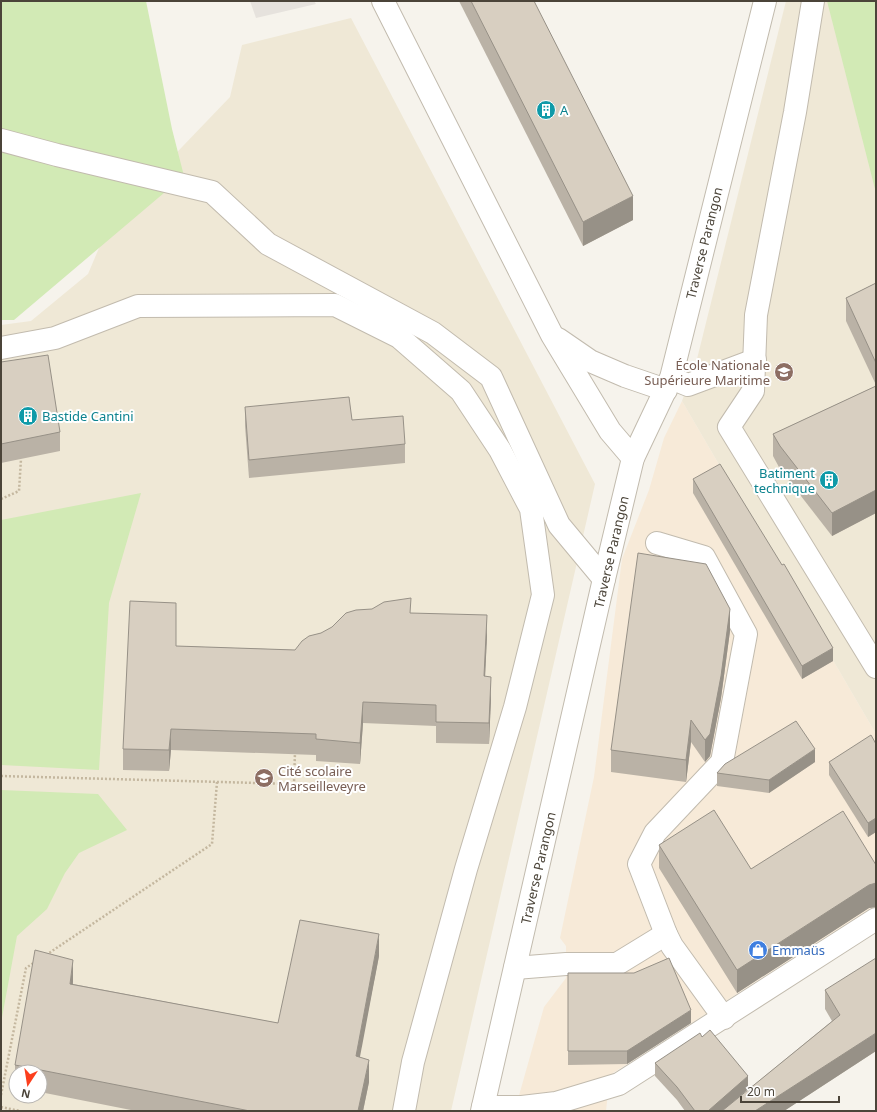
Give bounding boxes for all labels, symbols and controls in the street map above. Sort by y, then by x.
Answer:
building icon: A [535,99,557,121]
place label: A [560,101,569,119]
street label: Traverse Parangon [681,185,727,301]
place label: École Nationale Supérieure Maritime [644,356,770,389]
school or university icon: École Nationale Supérieure Maritime [773,361,795,383]
building icon: Bastide Cantini [17,405,39,427]
place label: Bastide Cantini [42,407,134,425]
place label: Batiment technique [754,464,815,497]
building icon: Batiment technique [818,469,840,491]
street label: Traverse Parangon [589,494,633,610]
place label: Cité scolaire Marseilleveyre [278,762,366,795]
school or university icon: Cité scolaire Marseilleveyre [253,767,275,789]
street label: Traverse Parangon [516,810,560,926]
shop icon: Emmaüs [747,939,769,961]
place label: Emmaüs [772,941,825,959]
north arrow [8,1064,48,1104]
scale bar [741,1078,839,1104]
text: 20 m [747,1083,775,1100]
text: N [20,1086,32,1103]

